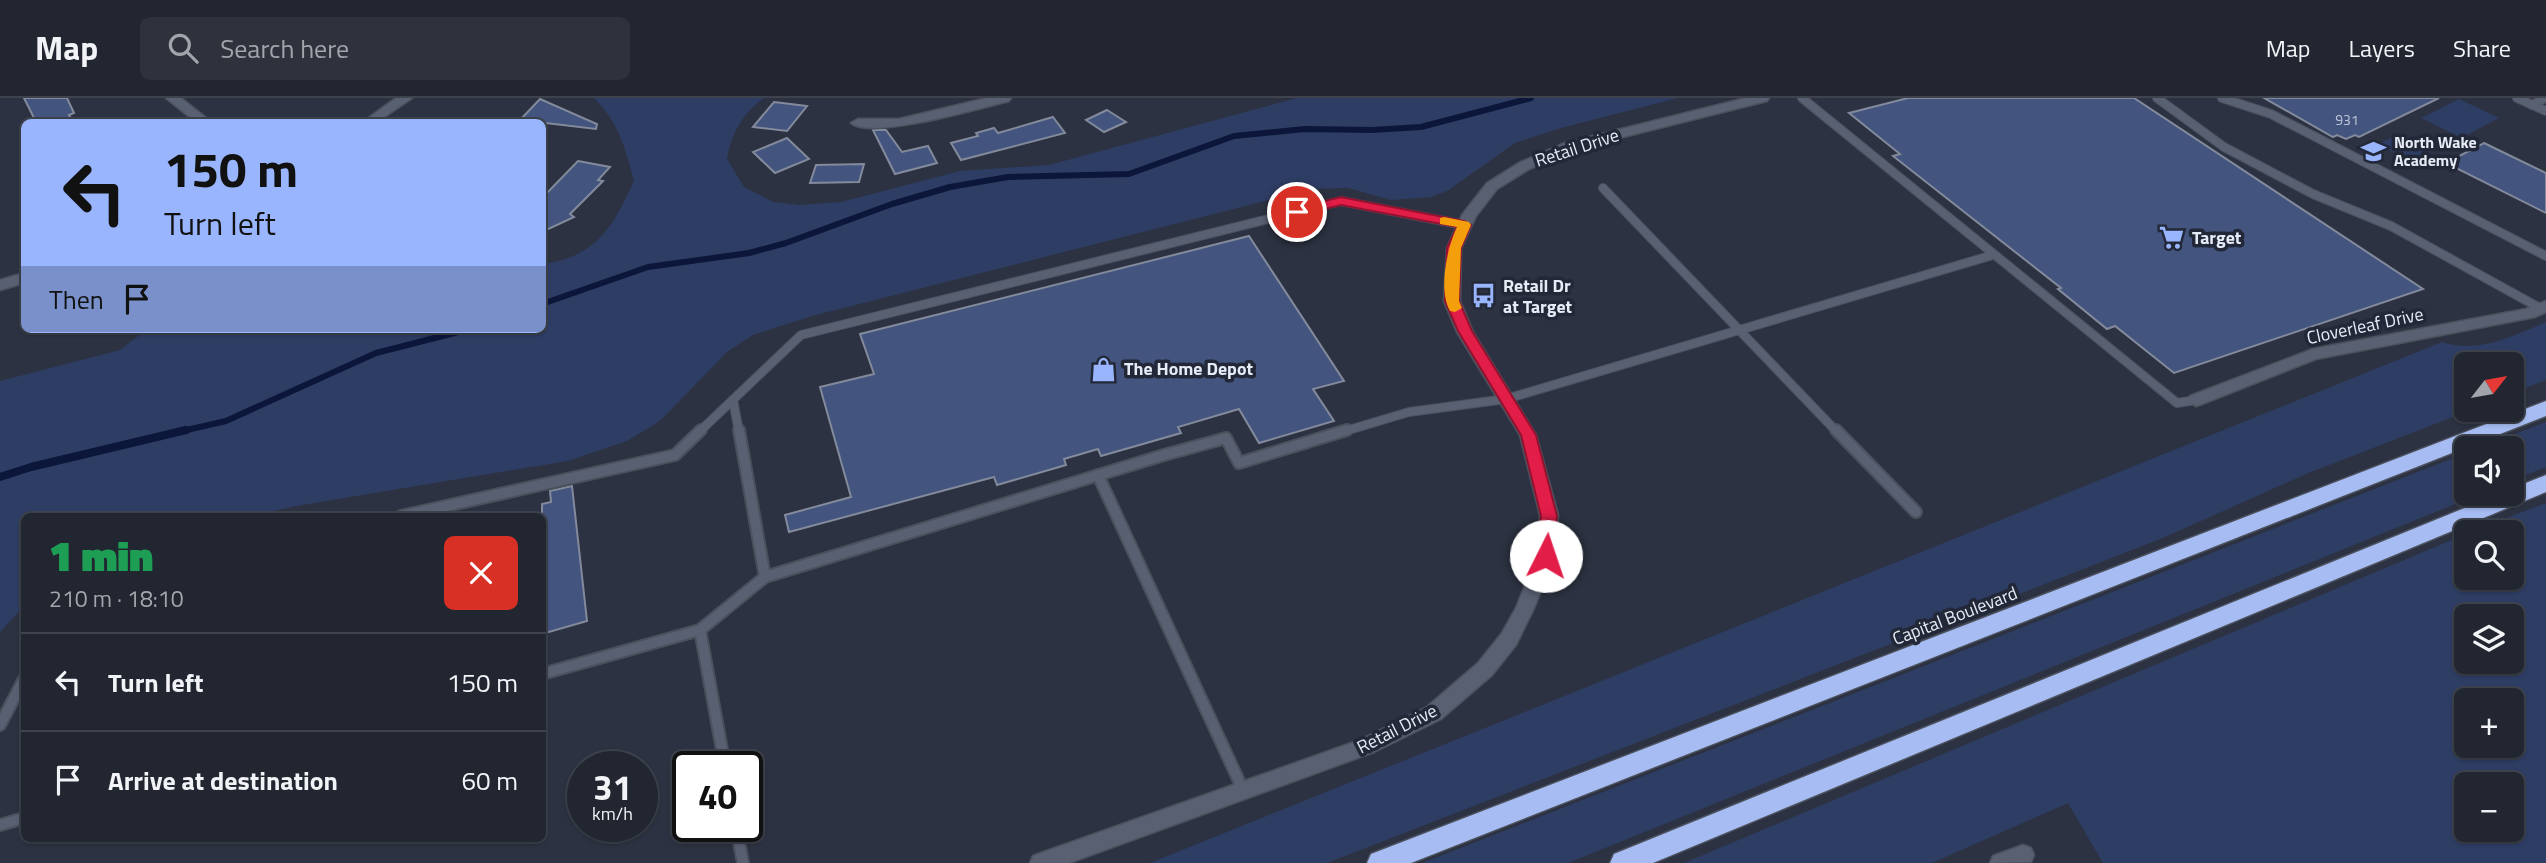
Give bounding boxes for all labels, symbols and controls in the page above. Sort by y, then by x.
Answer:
search box [140,17,630,80]
text: Map [35,23,98,73]
icon: search [164,29,202,67]
text: Search here [220,29,349,68]
text: Map [2266,30,2311,66]
text: Layers [2349,30,2415,66]
text: Share [2453,30,2511,66]
house number: 931 [2335,109,2359,130]
street label: Retail Drive [1531,121,1622,174]
place label: North Wake Academy [2394,130,2477,172]
text: 150 m [164,131,298,206]
school or university icon: North Wake Academy [2360,137,2388,165]
icon: left [49,147,140,238]
pin [1267,182,1327,242]
icon: arrive [1278,193,1316,231]
text: Turn left [164,199,276,247]
supermarket icon: Target [2158,224,2186,252]
place label: Target [2192,224,2242,251]
place label: Retail Dr at Target [1503,272,1573,320]
text: Then [49,280,104,319]
icon: arrive [118,280,156,318]
bus stop icon: Retail Dr at Target [1469,282,1497,310]
street label: Cloverleaf Drive [2304,300,2426,351]
north arrow [2454,352,2524,422]
map controls [2454,352,2524,842]
shop icon: The Home Depot [1090,355,1118,383]
place label: The Home Depot [1124,355,1253,382]
button: sound [2454,436,2524,506]
position arrow [1509,519,1583,593]
button: search [2454,520,2524,590]
text: 1 min [49,523,153,587]
button: close [444,536,518,610]
street label: Capital Boulevard [1888,579,2021,652]
text: 210 m · 18:10 [49,581,184,616]
button: layers [2454,604,2524,674]
icon: left [49,663,87,701]
text: Turn left [108,663,203,702]
text: 150 m [447,663,518,702]
button: + [2454,688,2524,758]
street label: Retail Drive [1352,697,1442,760]
speed limit sign: 40 [672,751,763,842]
text: 31 [593,760,632,814]
icon: arrive [49,761,87,799]
text: Arrive at destination [108,761,338,800]
text: 60 m [461,761,518,800]
button: − [2454,772,2524,842]
text: km/h [592,800,633,827]

